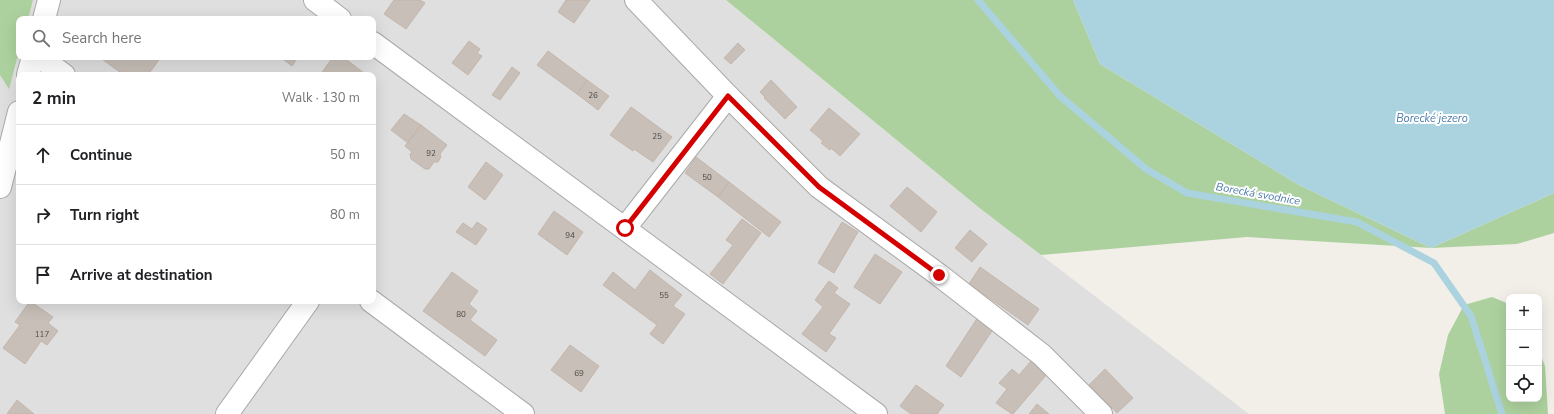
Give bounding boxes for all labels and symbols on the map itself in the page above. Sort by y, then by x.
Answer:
house number: 26 [588,90,598,101]
water label: Borecké jezero [1396,111,1468,126]
house number: 25 [652,131,662,142]
house number: 92 [426,148,436,159]
house number: 50 [702,172,712,183]
water label: Borecká svodnice [1215,179,1301,209]
route start [616,219,634,237]
house number: 94 [565,230,575,241]
route end [930,266,948,284]
house number: 55 [659,290,669,301]
house number: 80 [456,309,466,320]
house number: 117 [35,329,49,340]
house number: 69 [574,368,584,379]

